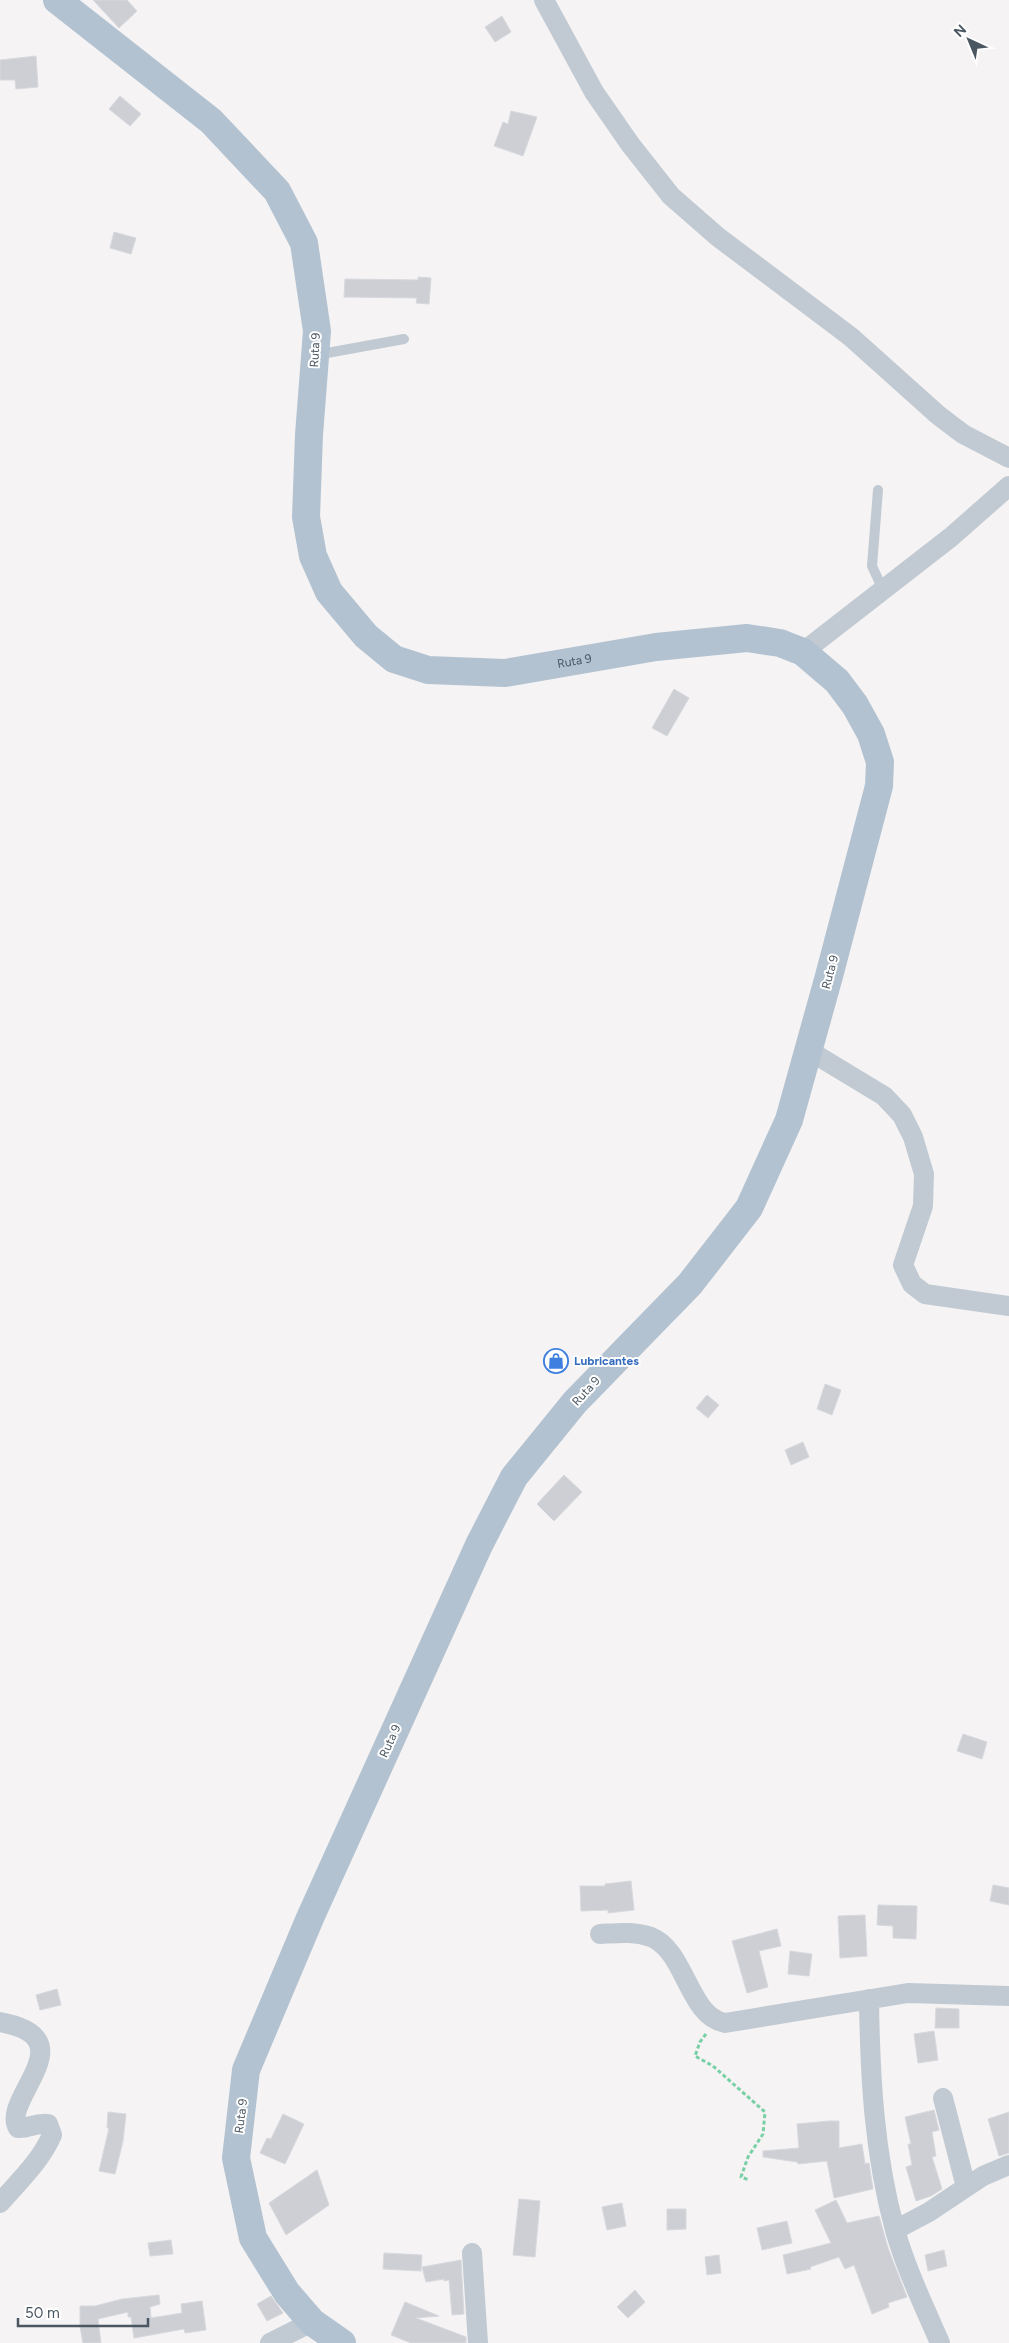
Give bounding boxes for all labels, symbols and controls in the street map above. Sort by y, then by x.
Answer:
north arrow [944,15,994,65]
text: N [951,21,970,41]
street label: Ruta 9 [307,332,323,368]
street label: Ruta 9 [556,651,593,671]
street label: Ruta 9 [819,953,841,991]
shop icon: Lubricantes [543,1348,569,1374]
place label: Lubricantes [574,1354,639,1368]
street label: Ruta 9 [569,1373,603,1408]
street label: Ruta 9 [377,1722,404,1760]
street label: Ruta 9 [232,2098,250,2134]
scale bar [18,2296,148,2328]
text: 50 m [25,2304,60,2322]

